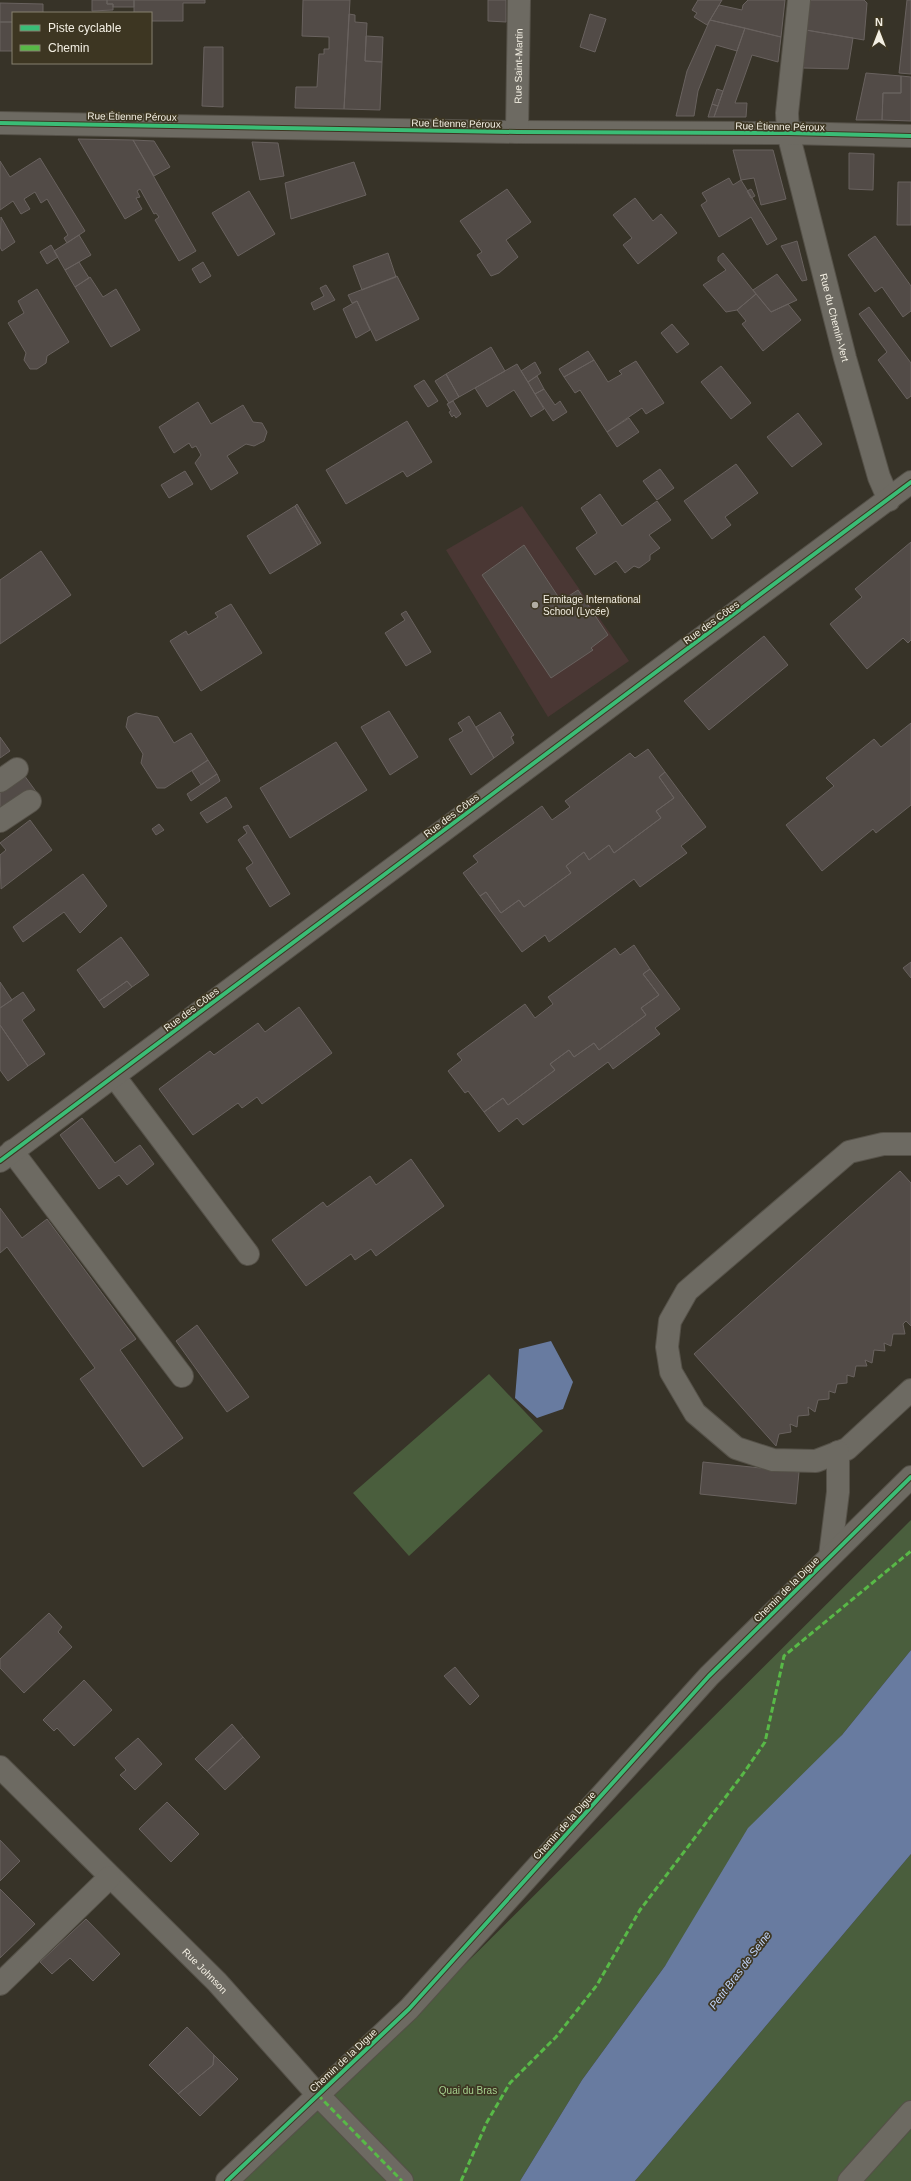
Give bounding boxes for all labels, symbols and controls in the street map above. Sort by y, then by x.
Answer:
legend [12,12,152,64]
north arrow [859,12,899,52]
text: N [875,16,883,28]
text: Piste cyclable [48,21,122,35]
street label: Rue Saint-Martin [512,28,525,104]
text: Chemin [48,41,89,55]
street label: Rue Étienne Péroux [87,109,177,123]
street label: Rue Étienne Péroux [411,116,501,130]
street label: Rue Étienne Péroux [735,119,825,133]
street label: Rue du Chemin-Vert [818,272,851,363]
place label: Ermitage International School (Lycée) [543,594,641,617]
street label: Rue des Côtes [681,599,741,646]
marker: Ermitage International School (Lycée) [530,600,540,610]
street label: Rue des Côtes [422,791,481,840]
street label: Rue des Côtes [162,985,221,1034]
street label: Chemin de la Digue [751,1554,822,1624]
street label: Chemin de la Digue [531,1789,598,1862]
water label: Petit Bras de Seine [707,1929,773,2011]
street label: Rue Johnson [180,1946,229,1996]
street label: Chemin de la Digue [307,2026,380,2094]
park label: Quai du Bras [439,2085,497,2096]

